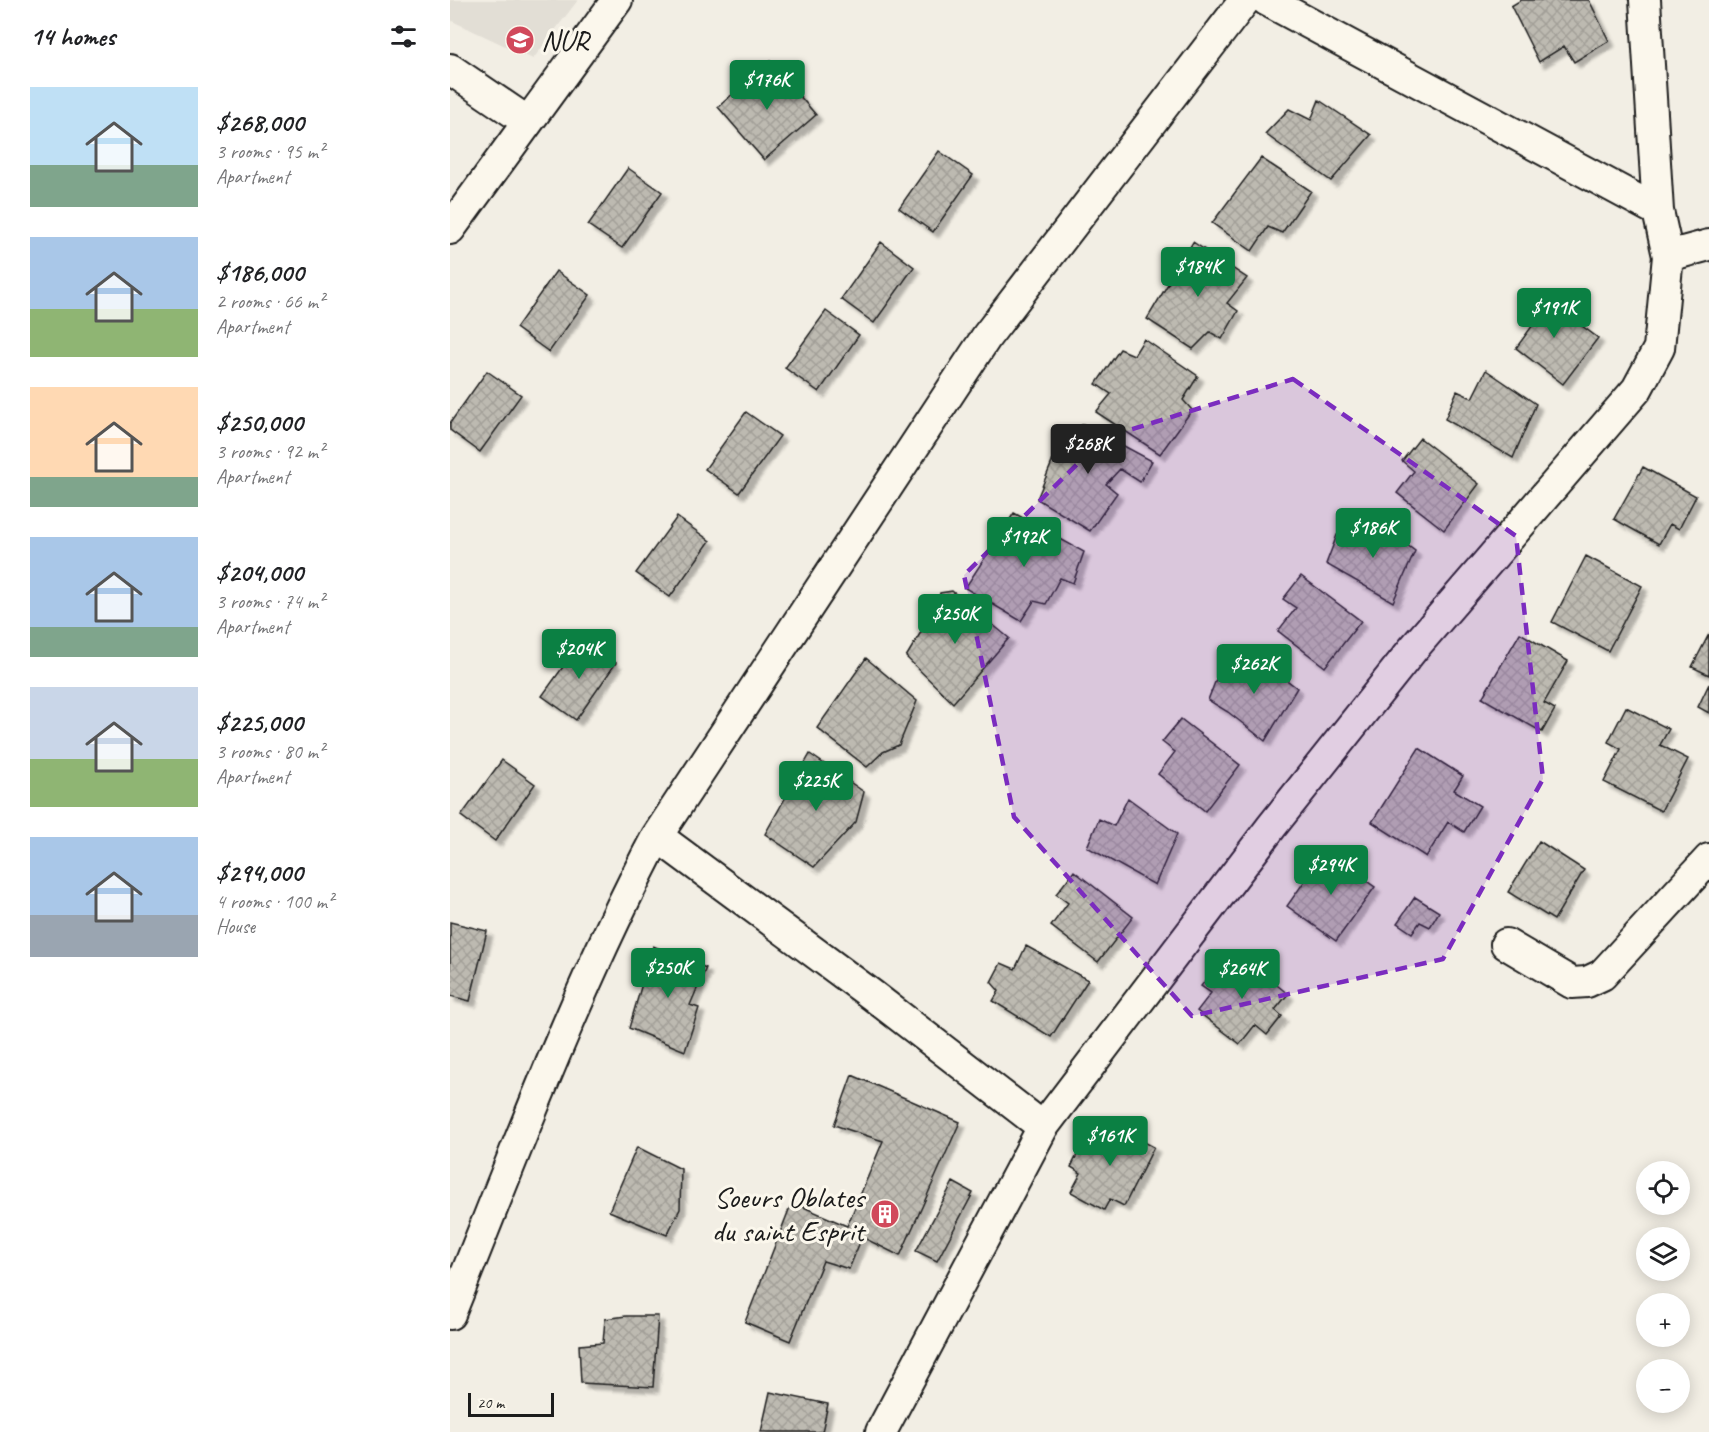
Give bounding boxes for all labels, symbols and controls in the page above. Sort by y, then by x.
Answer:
text: 14 homes [30,20,115,53]
icon: filters [387,20,420,53]
place label: NUR [541,21,591,59]
school or university icon: NUR [504,24,536,56]
pin: $176K [725,60,809,111]
text: $176K [744,67,790,92]
text: $268,000 [216,106,304,139]
icon: home [78,111,150,183]
text: 3 rooms · 95 m² [216,139,324,164]
text: Apartment [216,164,289,189]
pin: $184K [1156,247,1240,298]
text: $184K [1175,254,1221,279]
text: $186,000 [216,256,304,289]
icon: home [78,261,150,333]
pin: $191K [1512,288,1596,339]
text: 2 rooms · 66 m² [216,289,324,314]
text: $191K [1531,295,1577,320]
text: Apartment [216,314,289,339]
text: $250,000 [216,406,303,439]
icon: home [78,411,150,483]
pin: $268K [1046,424,1130,475]
text: $268K [1065,431,1111,456]
text: 3 rooms · 92 m² [216,439,324,464]
text: Apartment [216,464,289,489]
pin: $186K [1331,508,1415,559]
text: $186K [1350,515,1396,540]
pin: $192K [982,517,1066,568]
text: $192K [1001,524,1047,549]
text: $204,000 [216,556,303,589]
icon: home [78,561,150,633]
text: 3 rooms · 74 m² [216,589,324,614]
pin: $250K [913,594,997,645]
text: $250K [932,601,978,626]
text: Apartment [216,614,289,639]
pin: $204K [537,629,621,680]
text: $204K [556,636,602,661]
pin: $262K [1212,644,1296,695]
text: $262K [1231,651,1277,676]
text: $225,000 [216,706,303,739]
icon: home [78,711,150,783]
text: 3 rooms · 80 m² [216,739,324,764]
pin: $225K [774,761,858,812]
text: Apartment [216,764,289,789]
text: $225K [793,768,839,793]
pin: $294K [1289,845,1373,896]
text: $294K [1308,852,1354,877]
text: $294,000 [216,856,303,889]
icon: home [78,861,150,933]
text: 4 rooms · 100 m² [216,889,333,914]
text: House [216,914,255,939]
pin: $250K [626,948,710,999]
pin: $264K [1200,949,1284,1000]
text: $250K [645,955,691,980]
text: $264K [1219,956,1265,981]
pin: $161K [1068,1116,1152,1167]
text: $161K [1087,1123,1133,1148]
map controls [1636,1161,1690,1413]
button: locate [1636,1161,1690,1215]
place label: Soeurs Oblates du saint Esprit [712,1178,867,1250]
building icon: Soeurs Oblates du saint Esprit [869,1198,901,1230]
button: layers [1636,1227,1690,1281]
button: + [1636,1293,1690,1347]
button: − [1636,1359,1690,1413]
scale bar [468,1390,554,1418]
text: 20 m [477,1393,504,1413]

